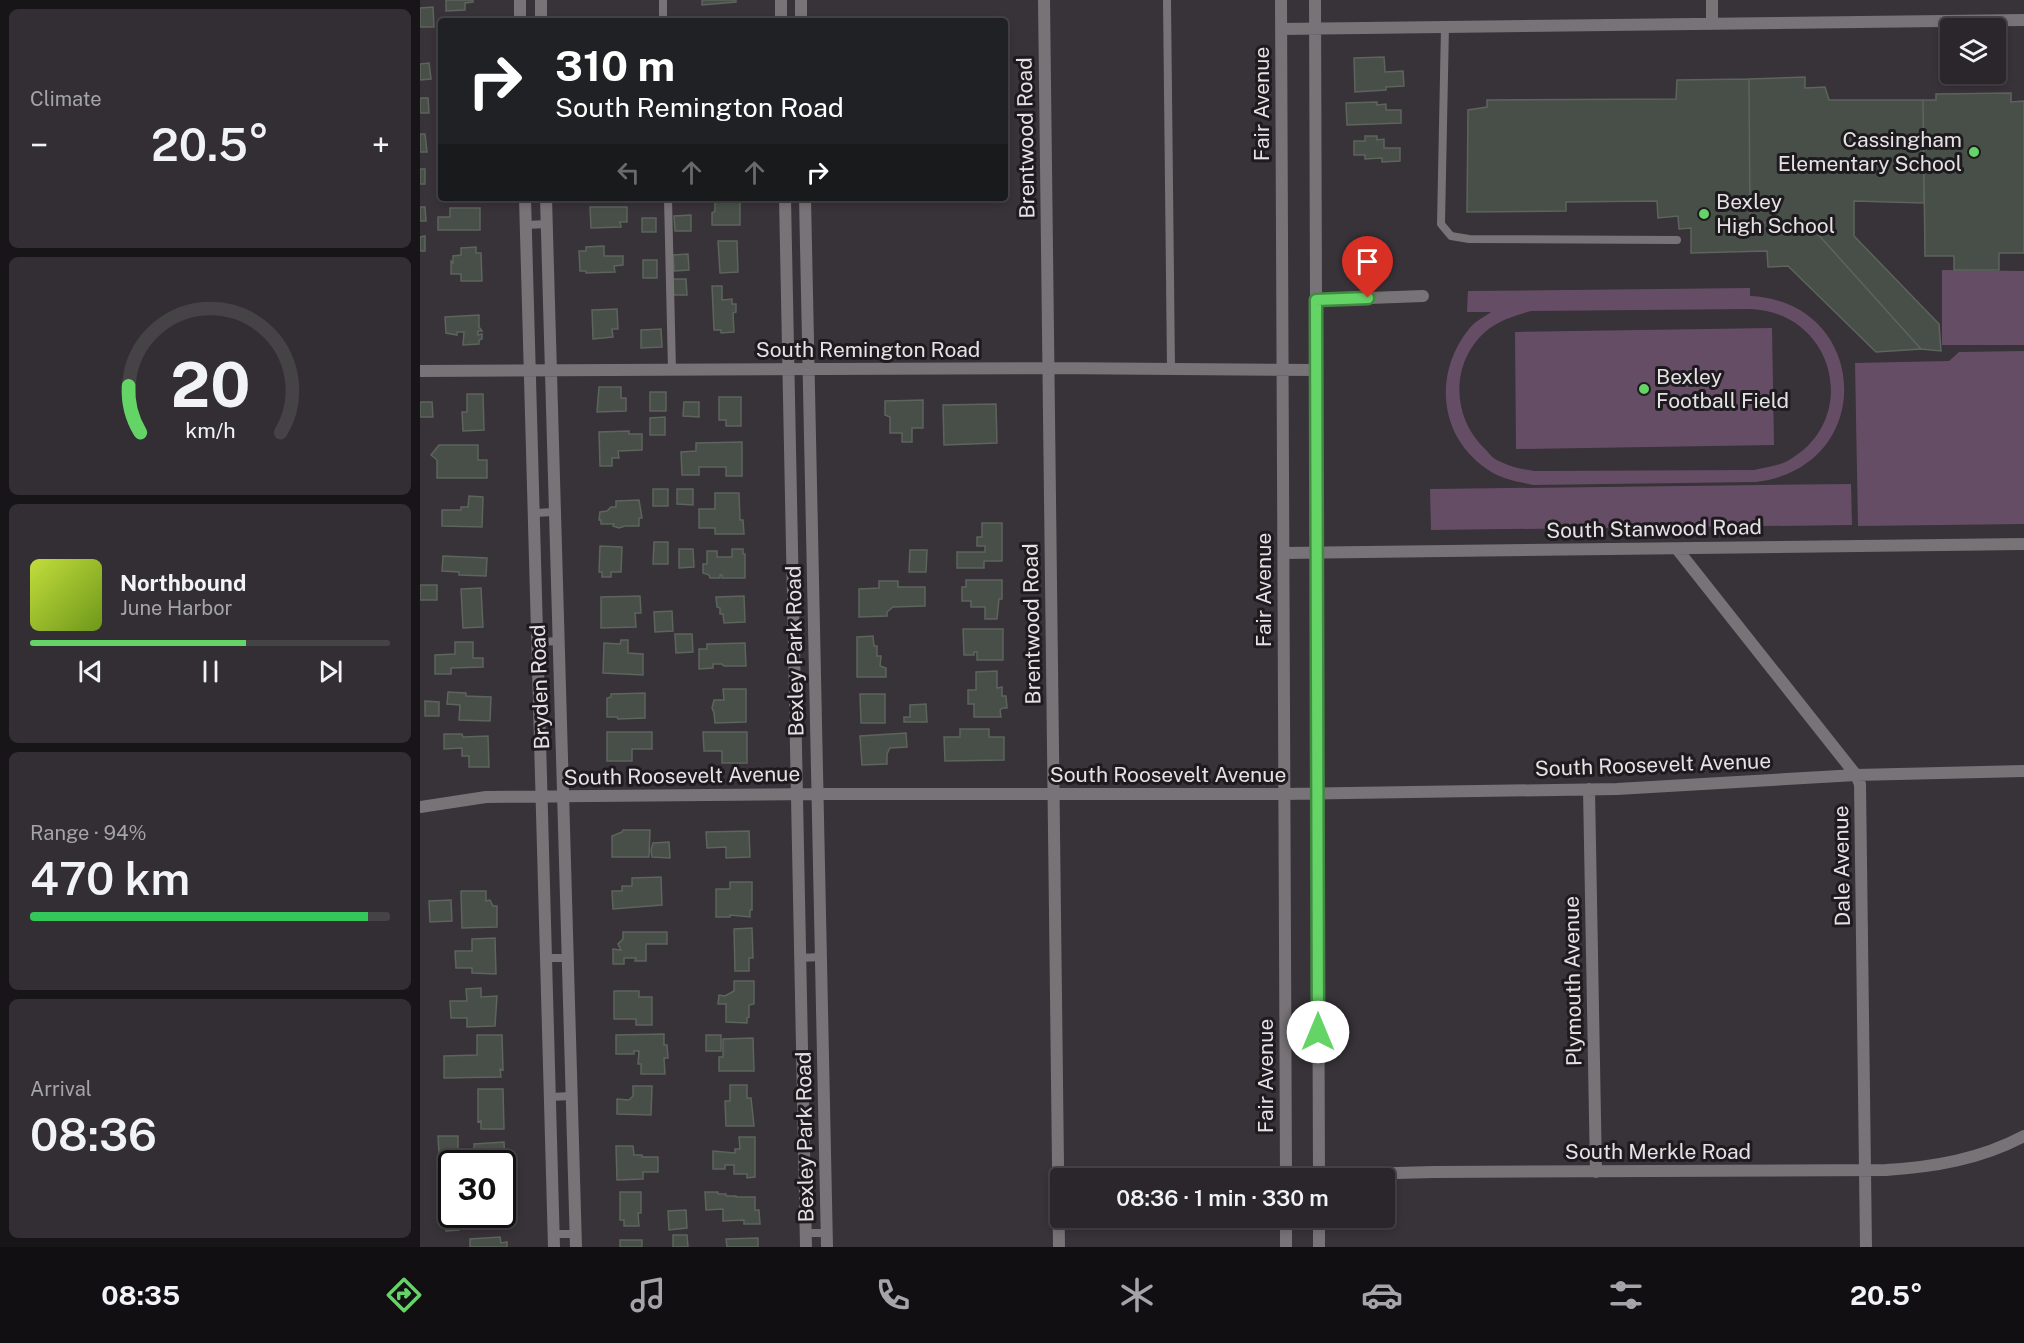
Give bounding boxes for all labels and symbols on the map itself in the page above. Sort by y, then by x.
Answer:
street label: Fair Avenue [1249,47,1274,161]
street label: Brentwood Road [1012,57,1039,219]
place label: Cassingham Elementary School [1778,127,1962,176]
marker: Cassingham Elementary School [1967,145,1981,159]
place label: Bexley High School [1716,189,1835,238]
marker: Bexley High School [1697,207,1711,221]
pin [1342,236,1393,298]
street label: South Remington Road [756,337,980,362]
place label: Bexley Football Field [1656,364,1789,413]
marker: Bexley Football Field [1637,382,1651,396]
street label: South Stanwood Road [1546,514,1762,543]
street label: Fair Avenue [1251,533,1276,647]
street label: Brentwood Road [1018,543,1045,705]
street label: Bexley Park Road [781,565,808,737]
street label: Bryden Road [525,624,554,750]
street label: South Roosevelt Avenue [1534,748,1772,781]
street label: South Roosevelt Avenue [564,761,800,790]
street label: South Roosevelt Avenue [1050,762,1286,787]
street label: Dale Avenue [1828,805,1855,927]
street label: Plymouth Avenue [1559,896,1586,1066]
position arrow [1286,1000,1350,1064]
street label: Fair Avenue [1253,1019,1278,1133]
street label: Bexley Park Road [791,1051,818,1223]
street label: South Merkle Road [1565,1139,1751,1164]
speed limit sign: 30 [438,1150,516,1228]

